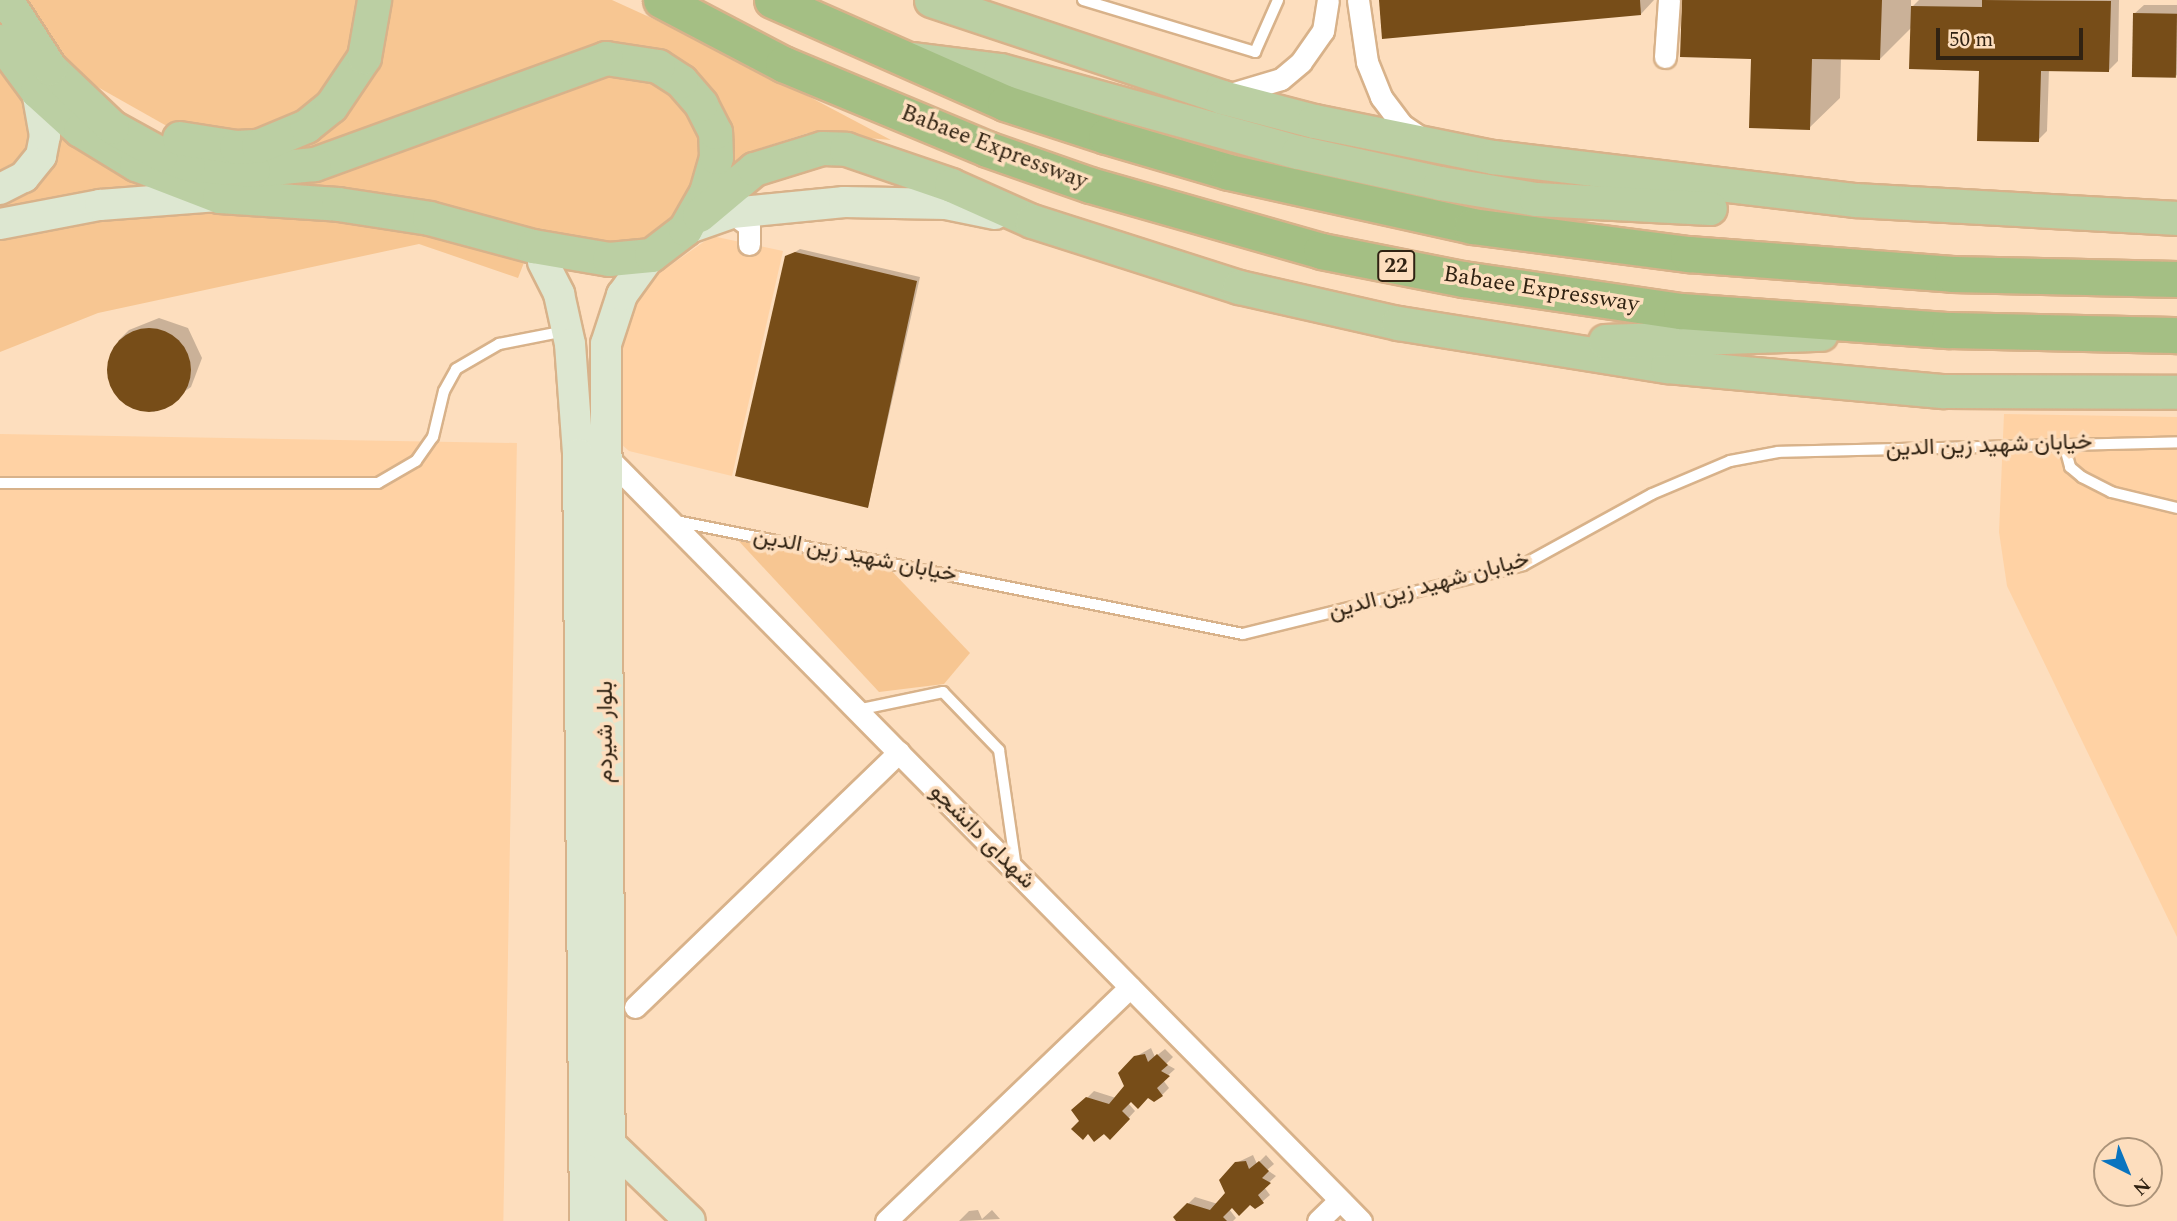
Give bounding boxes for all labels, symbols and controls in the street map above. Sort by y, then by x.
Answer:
scale bar [1939,14,2086,58]
text: 50 m [1949,24,1993,56]
street label: Babaee Expressway [897,100,1091,196]
road number: 22 [1377,248,1415,284]
street label: Babaee Expressway [1441,261,1641,319]
street label: خیابان شهید زین الدین [1885,429,2093,463]
street label: خیابان شهید زین الدین [751,523,959,589]
street label: خیابان شهید زین الدین [1326,546,1532,626]
street label: بلوار شیردم [592,681,620,783]
street label: شهدای دانشجو [924,779,1040,895]
north arrow [2093,1137,2163,1207]
text: N [2126,1170,2157,1202]

